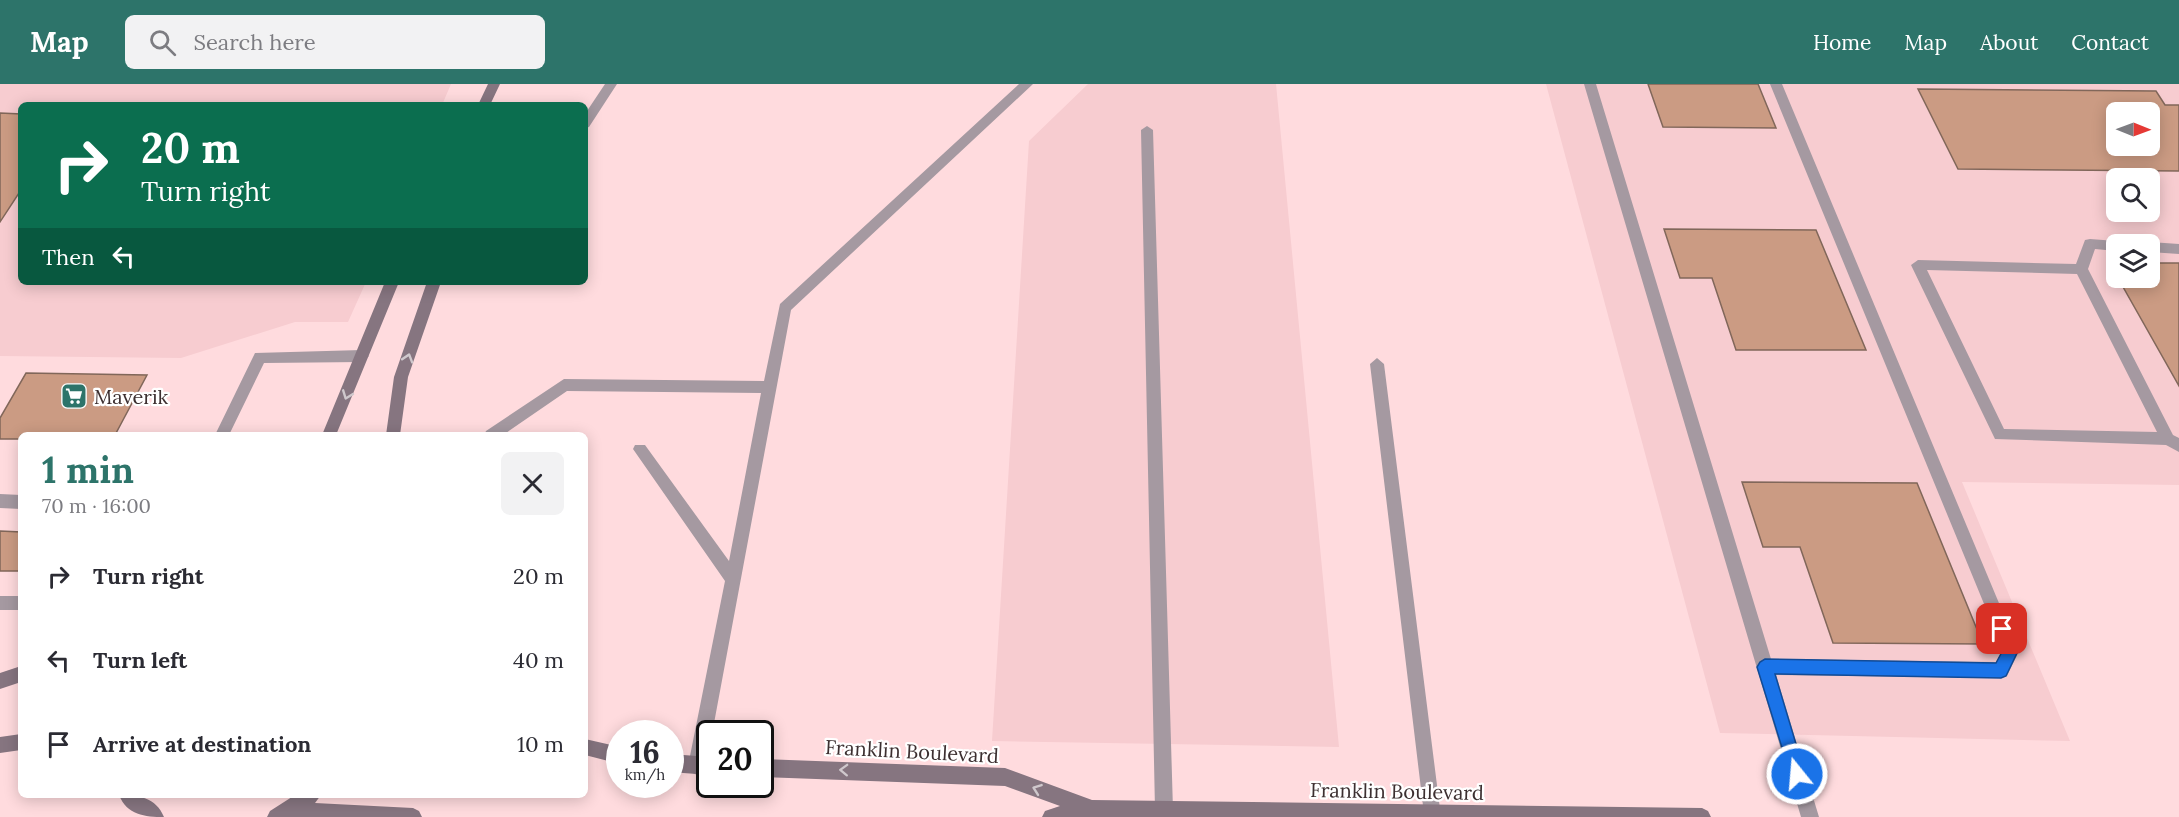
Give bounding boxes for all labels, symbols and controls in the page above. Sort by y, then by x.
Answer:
search box [125,15,545,69]
text: Map [30,24,89,60]
icon: search [146,26,179,59]
text: Search here [194,28,316,56]
text: Home [1813,29,1871,56]
text: Map [1904,29,1947,56]
text: About [1980,29,2038,56]
text: Contact [2071,29,2149,56]
north arrow [2106,102,2160,156]
map controls [2106,102,2160,288]
text: 20 m [141,121,240,175]
icon: right [42,126,120,204]
button: search [2106,168,2160,222]
text: Turn right [141,174,270,208]
button: layers [2106,234,2160,288]
icon: left [107,240,140,273]
text: Then [42,243,95,271]
one-way arrow [401,353,413,364]
supermarket icon: Maverik [59,381,89,411]
place label: Maverik [94,384,169,409]
one-way arrow [341,389,354,400]
text: 1 min [42,447,134,493]
button: close [501,452,564,515]
text: 70 m · 16:00 [42,493,151,518]
icon: right [42,560,75,593]
text: Turn right [93,562,204,590]
text: 20 m [513,562,564,590]
pin [1976,603,2027,654]
icon: arrive [1985,612,2018,645]
icon: left [42,644,75,677]
text: Turn left [93,646,187,674]
text: 40 m [513,646,564,674]
speed limit sign: 20 [696,720,774,798]
icon: arrive [42,728,75,761]
text: Arrive at destination [93,730,311,758]
text: 10 m [517,730,564,758]
text: 16 [630,733,660,771]
street label: Franklin Boulevard [825,734,1000,768]
position arrow [1765,742,1829,806]
one-way arrow [840,764,849,777]
text: km/h [625,765,665,784]
street label: Franklin Boulevard [1310,777,1484,805]
one-way arrow [1032,783,1043,796]

